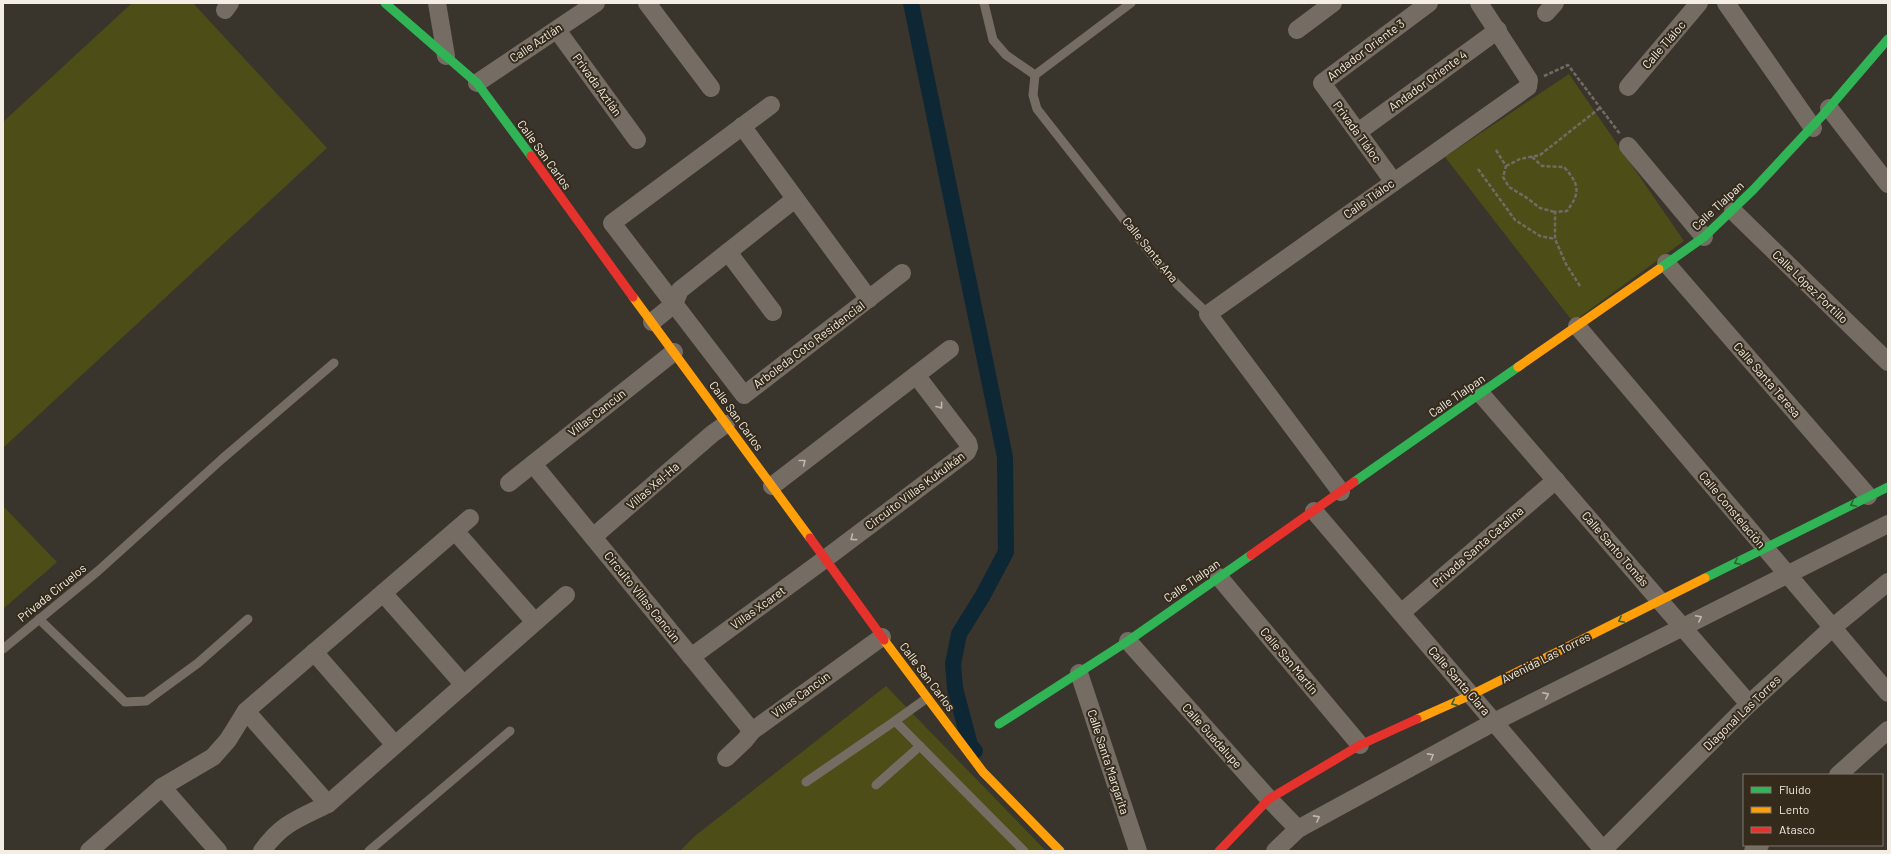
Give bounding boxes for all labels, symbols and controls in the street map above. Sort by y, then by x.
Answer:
street label: Andador Oriente 3 [1324,16,1407,83]
street label: Calle Tláloc [1639,18,1688,71]
street label: Calle Aztlán [507,20,564,65]
street label: Andador Oriente 4 [1385,47,1469,113]
street label: Privada Aztlán [570,50,625,118]
street label: Privada Tláloc [1331,98,1385,165]
street label: Calle San Carlos [515,117,575,192]
street label: Calle Tláloc [1340,176,1397,221]
street label: Calle Tlalpan [1689,178,1746,233]
street label: Calle Santa Ana [1120,214,1181,285]
street label: Calle López Portillo [1770,247,1851,326]
street label: Arboleda Coto Residencial [750,298,867,391]
street label: Calle Santa Teresa [1731,339,1804,420]
street label: Calle Tlalpan [1426,371,1487,420]
street label: Calle San Carlos [707,378,767,453]
street label: Villas Cancún [565,385,628,439]
one-way arrow [935,401,942,408]
street label: Circuito Villas Kukulkán [862,448,967,532]
street label: Villas Xel-Ha [623,459,681,512]
one-way arrow [798,460,805,467]
street label: Calle Constelación [1697,468,1769,550]
one-way arrow [1850,499,1857,507]
street label: Privada Santa Catalina [1429,503,1526,590]
street label: Calle Santo Tomás [1579,508,1652,589]
one-way arrow [850,534,857,541]
street label: Circuito Villas Cancún [602,548,684,644]
street label: Calle Tlalpan [1161,556,1222,605]
one-way arrow [1734,557,1741,565]
street label: Privada Ciruelos [14,560,89,624]
street label: Villas Xcaret [727,583,787,632]
one-way arrow [1695,615,1703,623]
one-way arrow [1617,616,1625,623]
street label: Calle San Martín [1258,624,1322,696]
street label: Avenida Las Torres [1499,629,1593,686]
street label: Calle San Carlos [897,639,958,714]
street label: Calle Santa Clara [1426,643,1494,718]
street label: Villas Cancún [768,668,832,720]
street label: Diagonal Las Torres [1700,672,1783,753]
one-way arrow [1541,693,1549,700]
one-way arrow [1451,698,1458,706]
street label: Calle Guadalupe [1180,700,1246,771]
street label: Calle Santa Margarita [1085,707,1133,816]
one-way arrow [1427,753,1434,761]
legend [1743,774,1883,846]
text: Fluido [1779,782,1811,796]
text: Lento [1779,802,1809,816]
one-way arrow [1312,816,1320,823]
text: Atasco [1779,822,1815,836]

